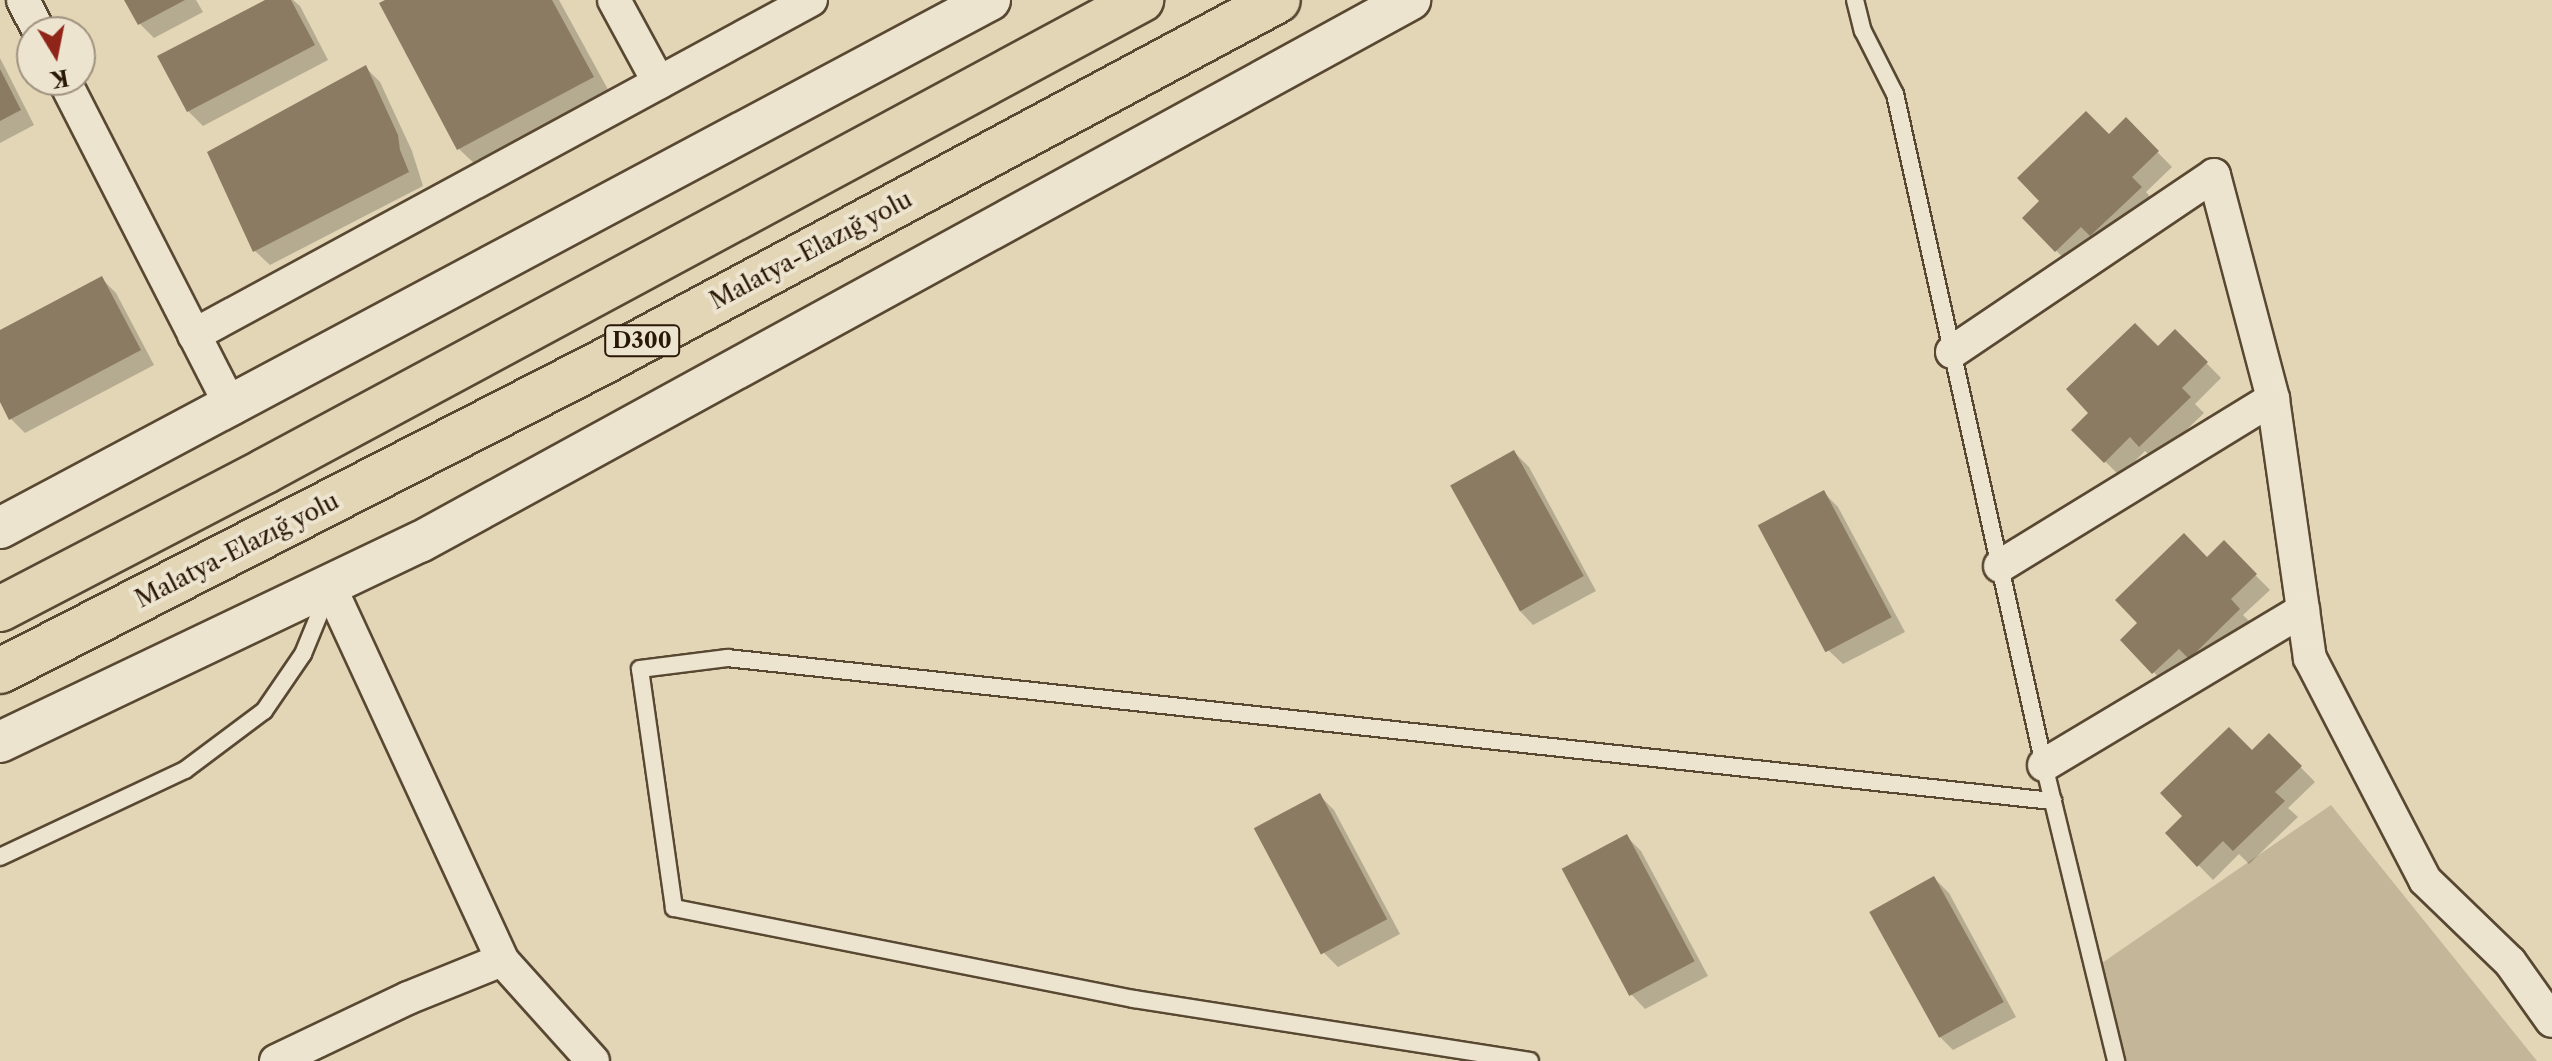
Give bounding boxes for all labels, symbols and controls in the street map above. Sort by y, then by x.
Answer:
north arrow [16,16,96,96]
text: K [49,63,71,93]
street label: Malatya-Elazığ yolu [705,184,917,316]
road number: D300 [604,323,680,359]
street label: Malatya-Elazığ yolu [130,486,344,614]

